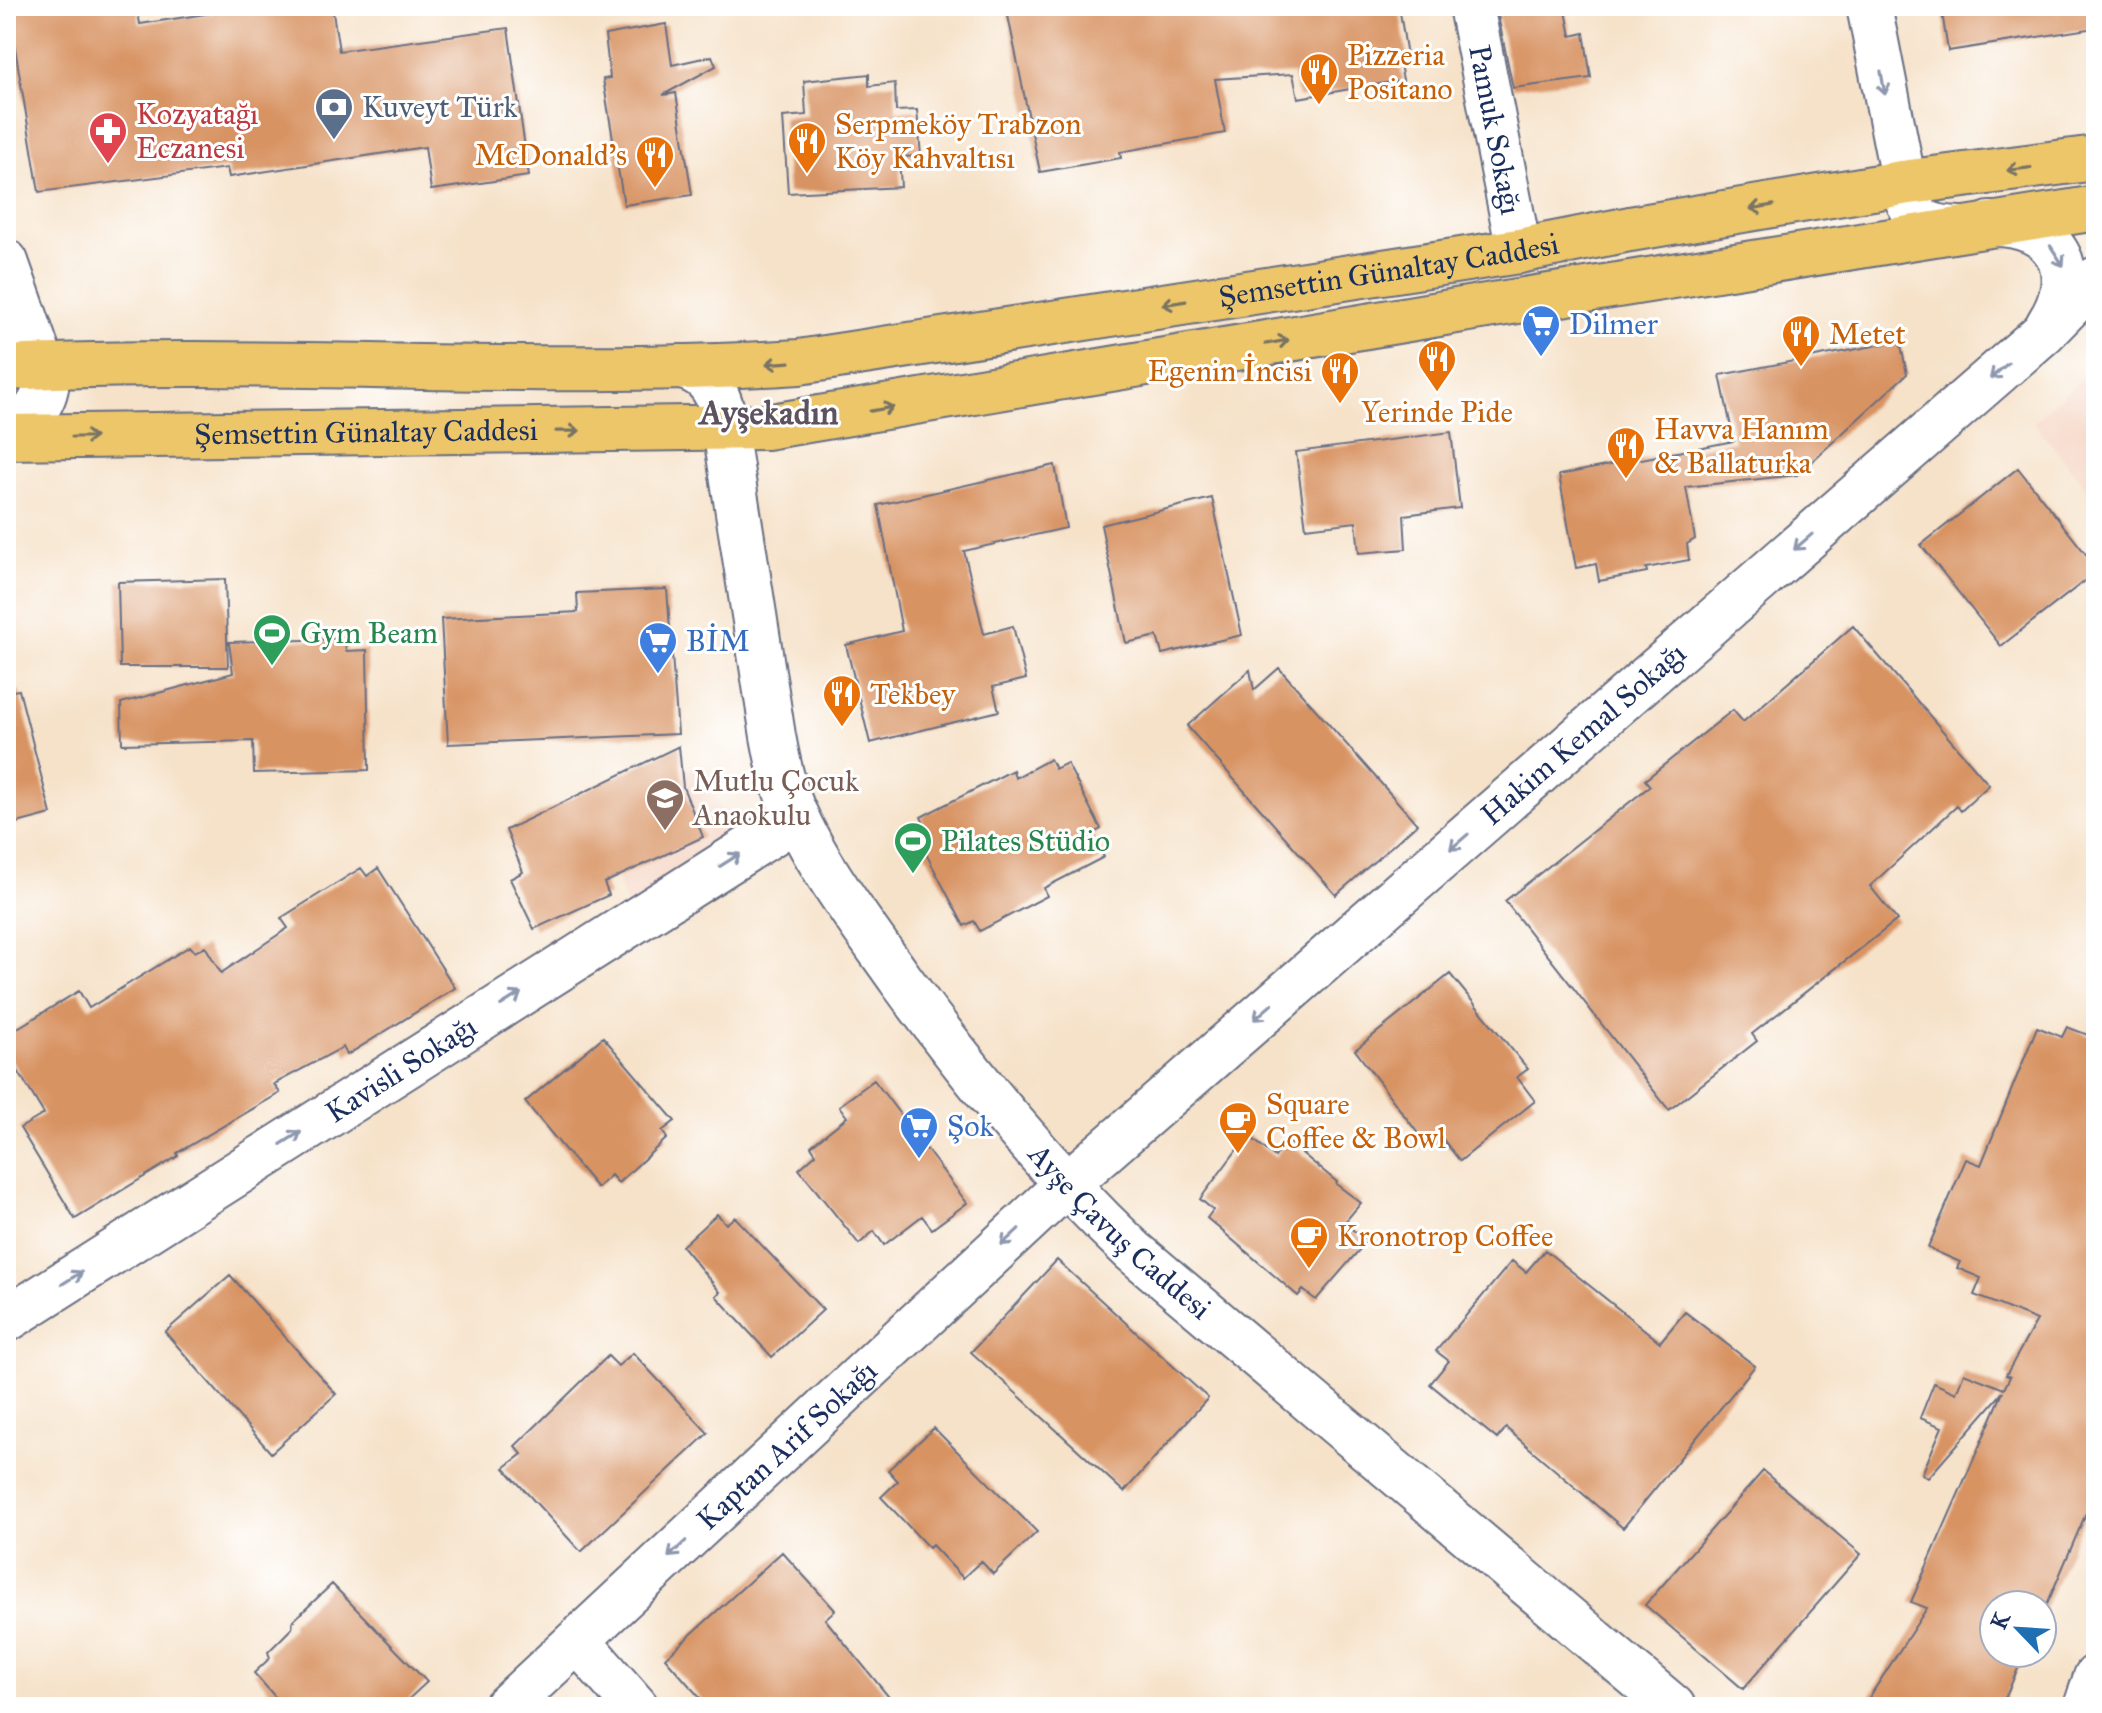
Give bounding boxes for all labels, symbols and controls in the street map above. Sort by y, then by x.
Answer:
place label: Pizzeria Positano [1347,37,1453,107]
street label: Pamuk Sokağı [1461,42,1529,218]
restaurant icon: Pizzeria Positano [1298,51,1340,106]
one-way arrow [1877,69,1892,95]
bank icon: Kuveyt Türk [313,86,355,141]
place label: Kuveyt Türk [362,89,518,125]
place label: Kozyatağı Eczanesi [136,96,258,166]
place label: Serpmeköy Trabzon Köy Kahvaltısı [835,106,1081,176]
pharmacy icon: Kozyatağı Eczanesi [87,110,129,165]
restaurant icon: Serpmeköy Trabzon Köy Kahvaltısı [786,120,828,175]
restaurant icon: McDonald's [634,134,676,189]
place label: McDonald's [475,137,627,173]
one-way arrow [2006,161,2033,176]
one-way arrow [1749,200,1775,215]
street label: Şemsettin Günaltay Caddesi [1216,226,1562,315]
one-way arrow [2048,244,2065,266]
one-way arrow [1161,296,1187,311]
supermarket icon: Dilmer [1520,303,1562,358]
place label: Dilmer [1569,306,1659,342]
restaurant icon: Metet [1780,313,1822,368]
place label: Metet [1829,316,1906,352]
one-way arrow [1264,333,1289,348]
restaurant icon: Yerinde Pide [1416,338,1458,393]
restaurant icon: Egenin İncisi [1319,350,1361,405]
place label: Egenin İncisi [1148,353,1312,389]
one-way arrow [765,356,792,371]
one-way arrow [1989,362,2009,380]
district label: Ayşekadın [698,392,839,434]
place label: Yerinde Pide [1361,394,1513,430]
one-way arrow [869,401,895,416]
place label: Havva Hanım & Ballaturka [1654,411,1829,481]
street label: Şemsettin Günaltay Caddesi [194,412,538,453]
one-way arrow [554,423,581,439]
restaurant icon: Havva Hanım & Ballaturka [1605,425,1647,480]
one-way arrow [70,429,97,445]
one-way arrow [1793,533,1813,551]
sports icon: Gym Beam [251,612,293,667]
place label: Gym Beam [300,615,438,651]
supermarket icon: BİM [637,620,679,675]
place label: BİM [686,623,750,659]
street label: Hakim Kemal Sokağı [1474,635,1693,833]
restaurant icon: Tekbey [821,673,863,728]
place label: Tekbey [870,676,956,712]
place label: Mutlu Çocuk Anaokulu [691,763,859,833]
school or university icon: Mutlu Çocuk Anaokulu [644,777,686,832]
sports icon: Pilates Stüdio [892,820,934,875]
place label: Pilates Stüdio [941,823,1110,859]
one-way arrow [1450,832,1470,850]
one-way arrow [719,851,741,868]
one-way arrow [499,991,522,1007]
one-way arrow [1254,1003,1274,1021]
street label: Kavisli Sokağı [319,1008,483,1130]
place label: Square Coffee & Bowl [1266,1086,1447,1156]
cafe icon: Square Coffee & Bowl [1217,1100,1259,1155]
supermarket icon: Şok [898,1105,940,1160]
place label: Şok [947,1108,993,1144]
one-way arrow [280,1130,302,1147]
street label: Ayşe Çavuş Caddesi [1020,1135,1218,1327]
cafe icon: Kronotrop Coffee [1288,1215,1330,1270]
place label: Kronotrop Coffee [1337,1218,1554,1254]
one-way arrow [1000,1228,1020,1246]
one-way arrow [60,1269,83,1285]
street label: Kaptan Arif Sokağı [690,1353,884,1538]
one-way arrow [667,1539,687,1557]
north arrow [1978,1589,2058,1669]
text: K [1985,1607,2016,1634]

